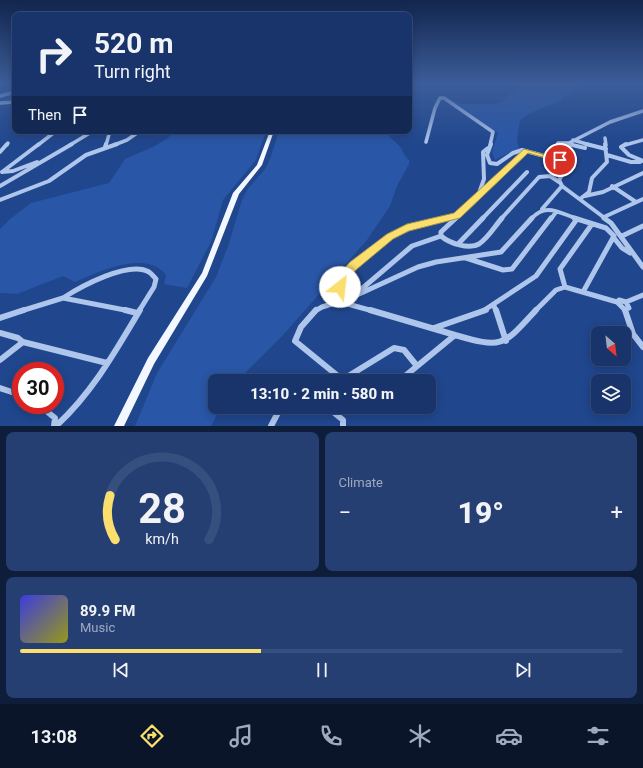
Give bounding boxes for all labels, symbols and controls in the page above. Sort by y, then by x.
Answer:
text: 520 m [94,27,173,60]
icon: right [28,28,80,80]
text: Turn right [94,61,171,82]
icon: arrive [69,104,91,126]
text: Then [28,106,61,124]
pin [543,143,577,177]
icon: arrive [549,149,571,171]
position arrow [319,266,361,308]
north arrow [591,326,631,366]
map controls [591,326,631,414]
speed limit sign: 30 [12,362,64,414]
button: layers [591,374,631,414]
text: 13:10 · 2 min · 580 m [250,385,394,403]
text: Climate [339,475,383,490]
text: 28 [138,483,186,532]
text: 19° [458,495,504,530]
text: − [339,500,351,525]
text: + [611,500,623,525]
text: km/h [145,530,179,546]
text: 89.9 FM [80,602,135,620]
text: Music [80,620,115,635]
icon: previous [110,659,132,681]
icon: pause [311,659,333,681]
icon: next [512,659,534,681]
icon: directions [138,722,166,750]
icon: music [227,722,255,750]
icon: phone [317,722,345,750]
icon: climate [406,722,434,750]
icon: car [495,722,523,750]
icon: filters [584,722,612,750]
text: 13:08 [31,726,77,747]

